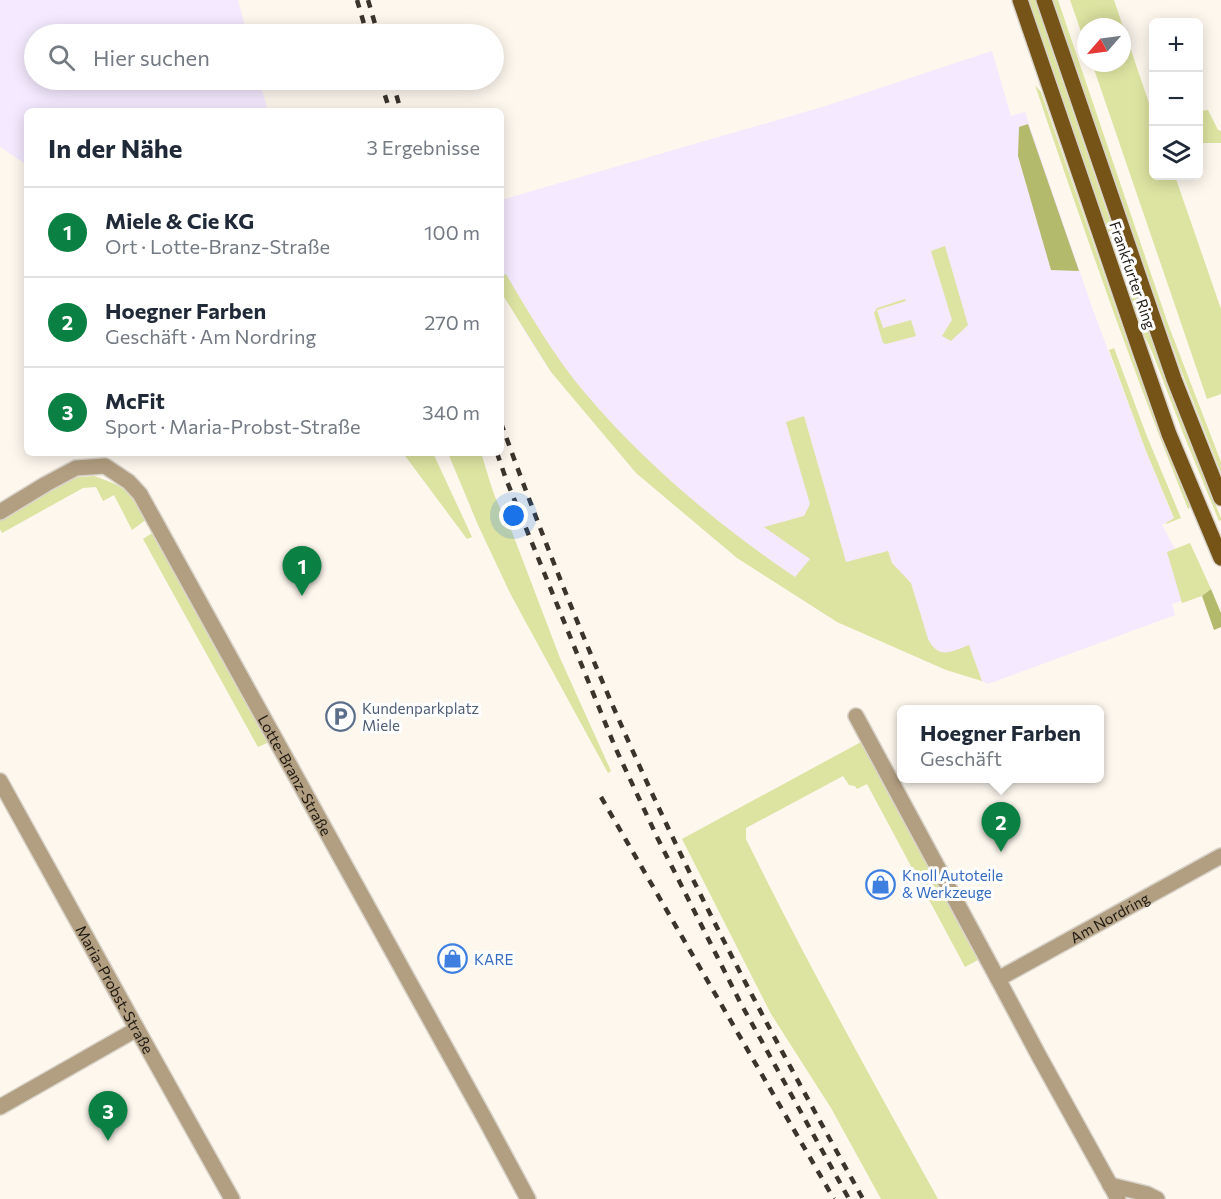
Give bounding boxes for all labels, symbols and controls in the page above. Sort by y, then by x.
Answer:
north arrow [1077,18,1131,72]
map controls [1149,18,1203,180]
button: + [1149,18,1203,72]
search box [24,24,504,90]
icon: search [45,41,78,74]
text: Hier suchen [93,44,210,71]
button: − [1149,72,1203,126]
button: layers [1149,126,1203,180]
text: In der Nähe [48,132,183,163]
text: 3 Ergebnisse [367,135,480,159]
text: Miele & Cie KG [105,207,254,234]
street label: Frankfurter Ring [1106,219,1160,331]
text: 1 [63,220,72,244]
text: 100 m [424,220,480,244]
text: Ort · Lotte-Branz-Straße [105,234,330,258]
text: Hoegner Farben [105,297,266,324]
text: 2 [62,310,73,334]
text: 270 m [424,310,480,334]
text: Geschäft · Am Nordring [105,324,316,348]
text: McFit [105,387,165,414]
text: 3 [62,400,73,424]
text: 340 m [422,400,480,424]
text: Sport · Maria-Probst-Straße [105,414,361,438]
your location [499,501,528,530]
pin: 1 [282,546,322,596]
place label: Kundenparkplatz Miele [362,699,479,734]
parking icon: Kundenparkplatz Miele [325,701,357,733]
popup [897,705,1104,783]
street label: Lotte-Branz-Straße [255,711,336,839]
text: Hoegner Farben [920,719,1081,746]
text: Geschäft [920,746,1002,770]
pin: 2 [982,802,1020,852]
place label: Knoll Autoteile & Werkzeuge [902,866,1003,901]
shop icon: Knoll Autoteile & Werkzeuge [865,868,897,900]
street label: Am Nordring [1067,888,1152,947]
street label: Maria-Probst-Straße [72,922,158,1057]
shop icon: KARE [437,943,469,975]
place label: KARE [474,950,513,968]
pin: 3 [88,1092,128,1141]

